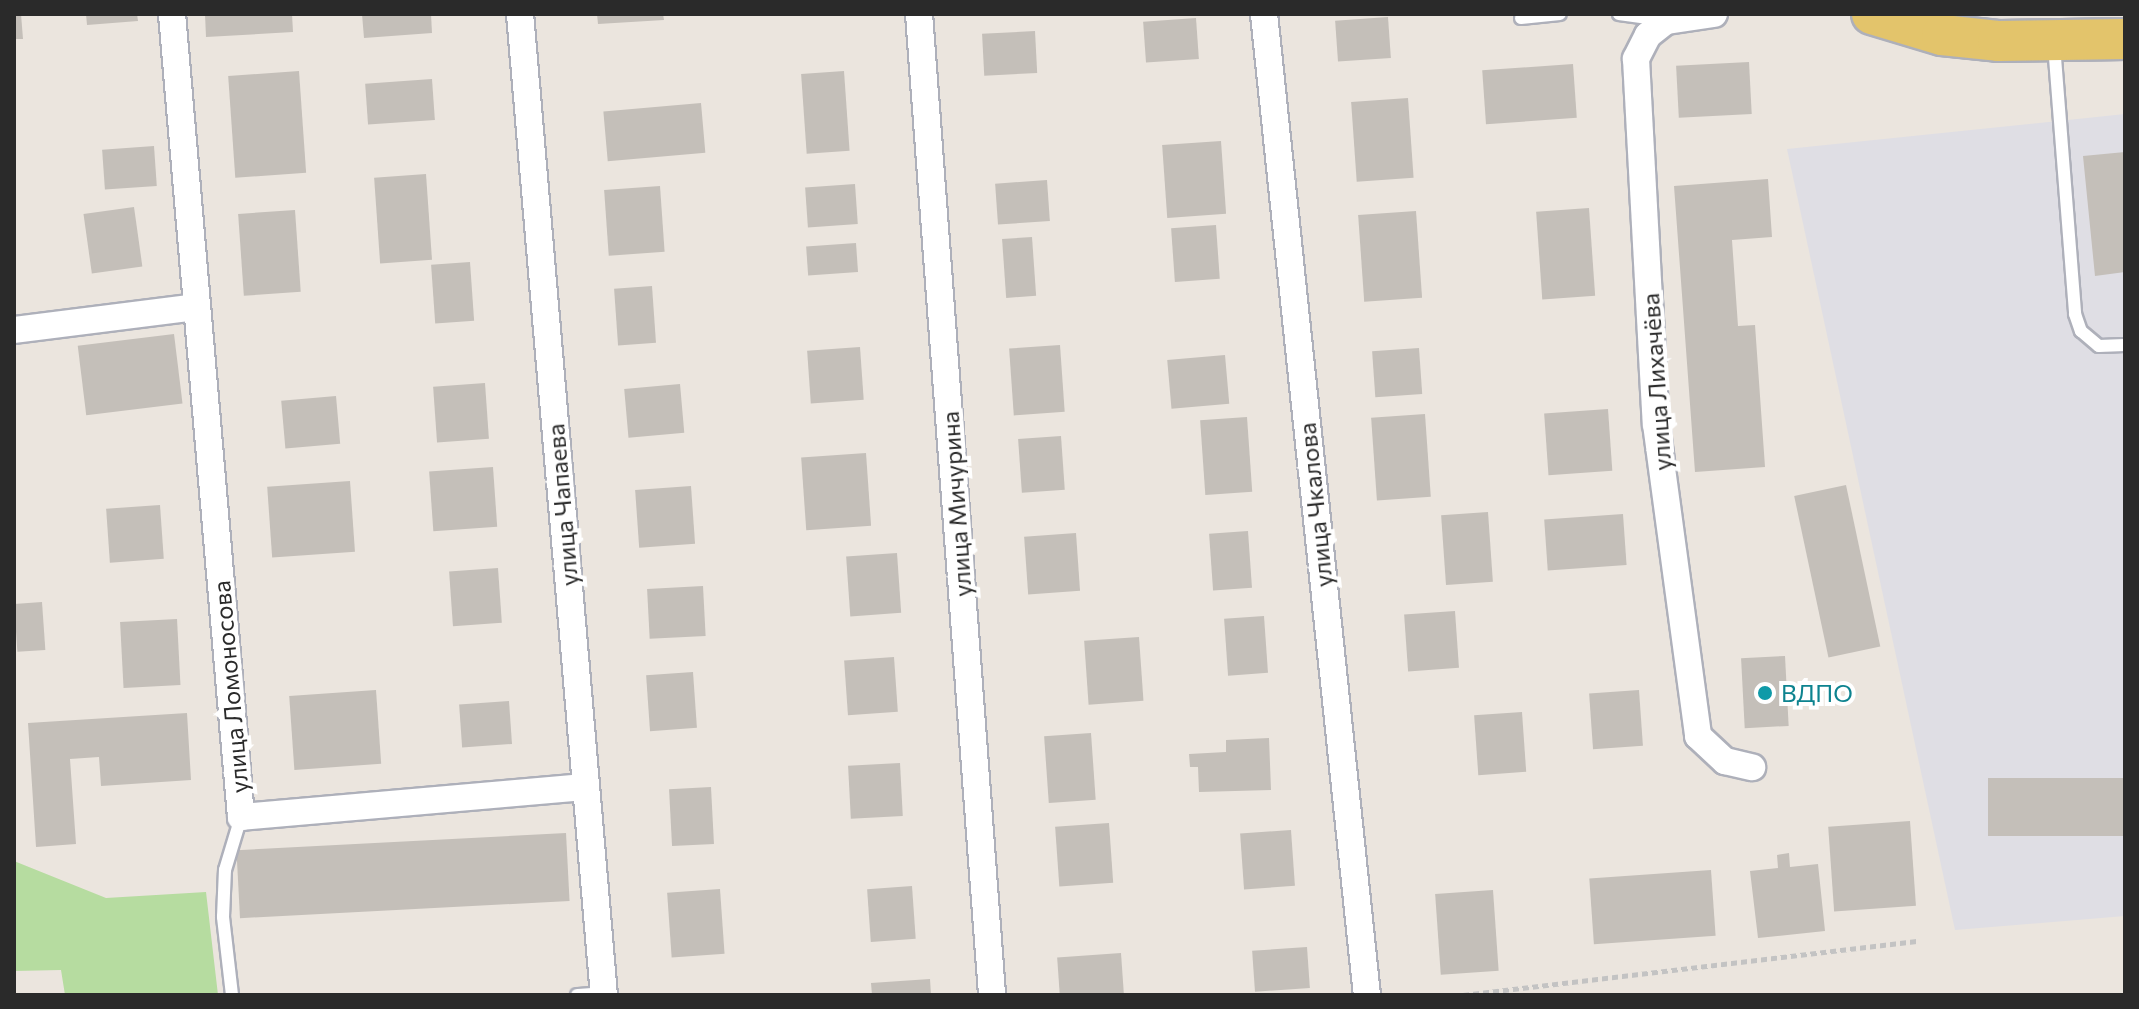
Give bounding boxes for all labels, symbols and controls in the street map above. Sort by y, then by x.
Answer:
street label: улица Лихачёва [1635,292,1677,472]
street label: улица Мичурина [935,410,977,598]
street label: улица Чкалова [1292,421,1338,589]
street label: улица Чапаева [541,423,583,587]
street label: улица Ломоносова [206,579,254,795]
place label: ВДПО [1781,679,1853,707]
marker: ВДПО [1756,684,1774,702]

